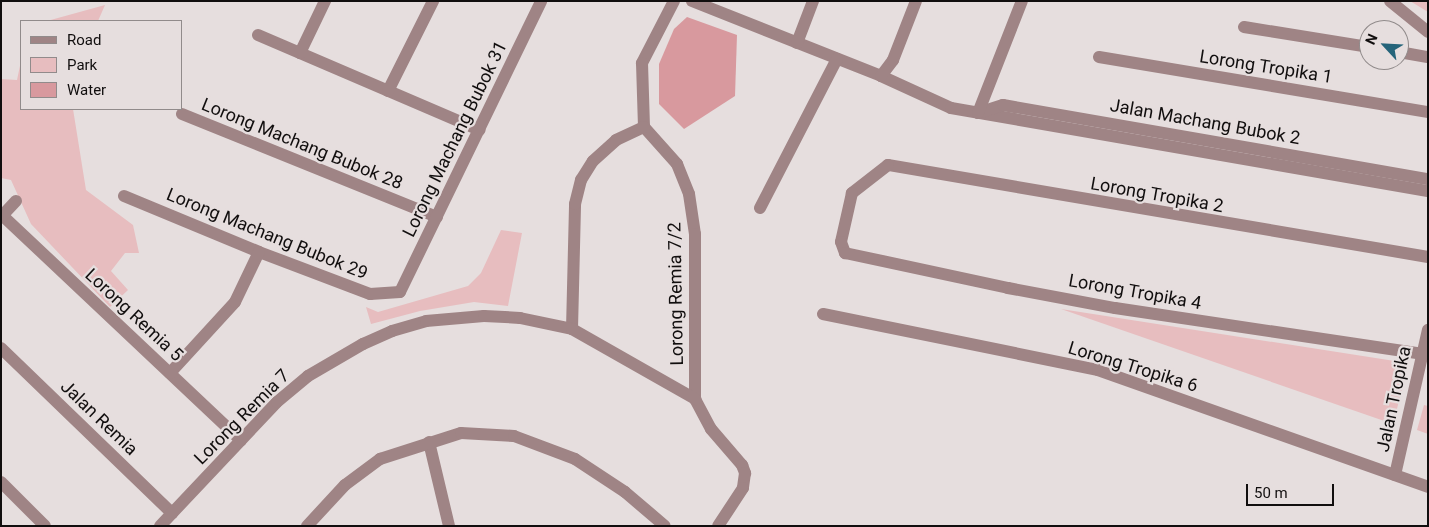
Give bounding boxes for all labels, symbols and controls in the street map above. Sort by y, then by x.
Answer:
legend [20,20,182,110]
north arrow [1359,20,1409,70]
text: Road [67,31,101,49]
text: N [1362,31,1381,47]
street label: Lorong Machang Bubok 31 [398,38,512,240]
street label: Lorong Tropika 1 [1198,46,1334,88]
text: Park [67,56,97,74]
text: Water [67,81,106,99]
street label: Lorong Machang Bubok 28 [198,94,406,194]
street label: Jalan Machang Bubok 2 [1108,95,1302,149]
street label: Lorong Tropika 2 [1089,173,1225,217]
street label: Lorong Machang Bubok 29 [163,184,371,284]
street label: Lorong Remia 7/2 [664,222,688,366]
street label: Lorong Remia 5 [81,264,187,366]
street label: Lorong Tropika 4 [1067,270,1203,314]
street label: Lorong Tropika 6 [1065,337,1201,397]
street label: Jalan Tropika [1372,344,1416,454]
street label: Lorong Remia 7 [190,365,294,469]
street label: Jalan Remia [56,376,142,460]
scale bar [1249,474,1336,506]
text: 50 m [1254,484,1288,502]

